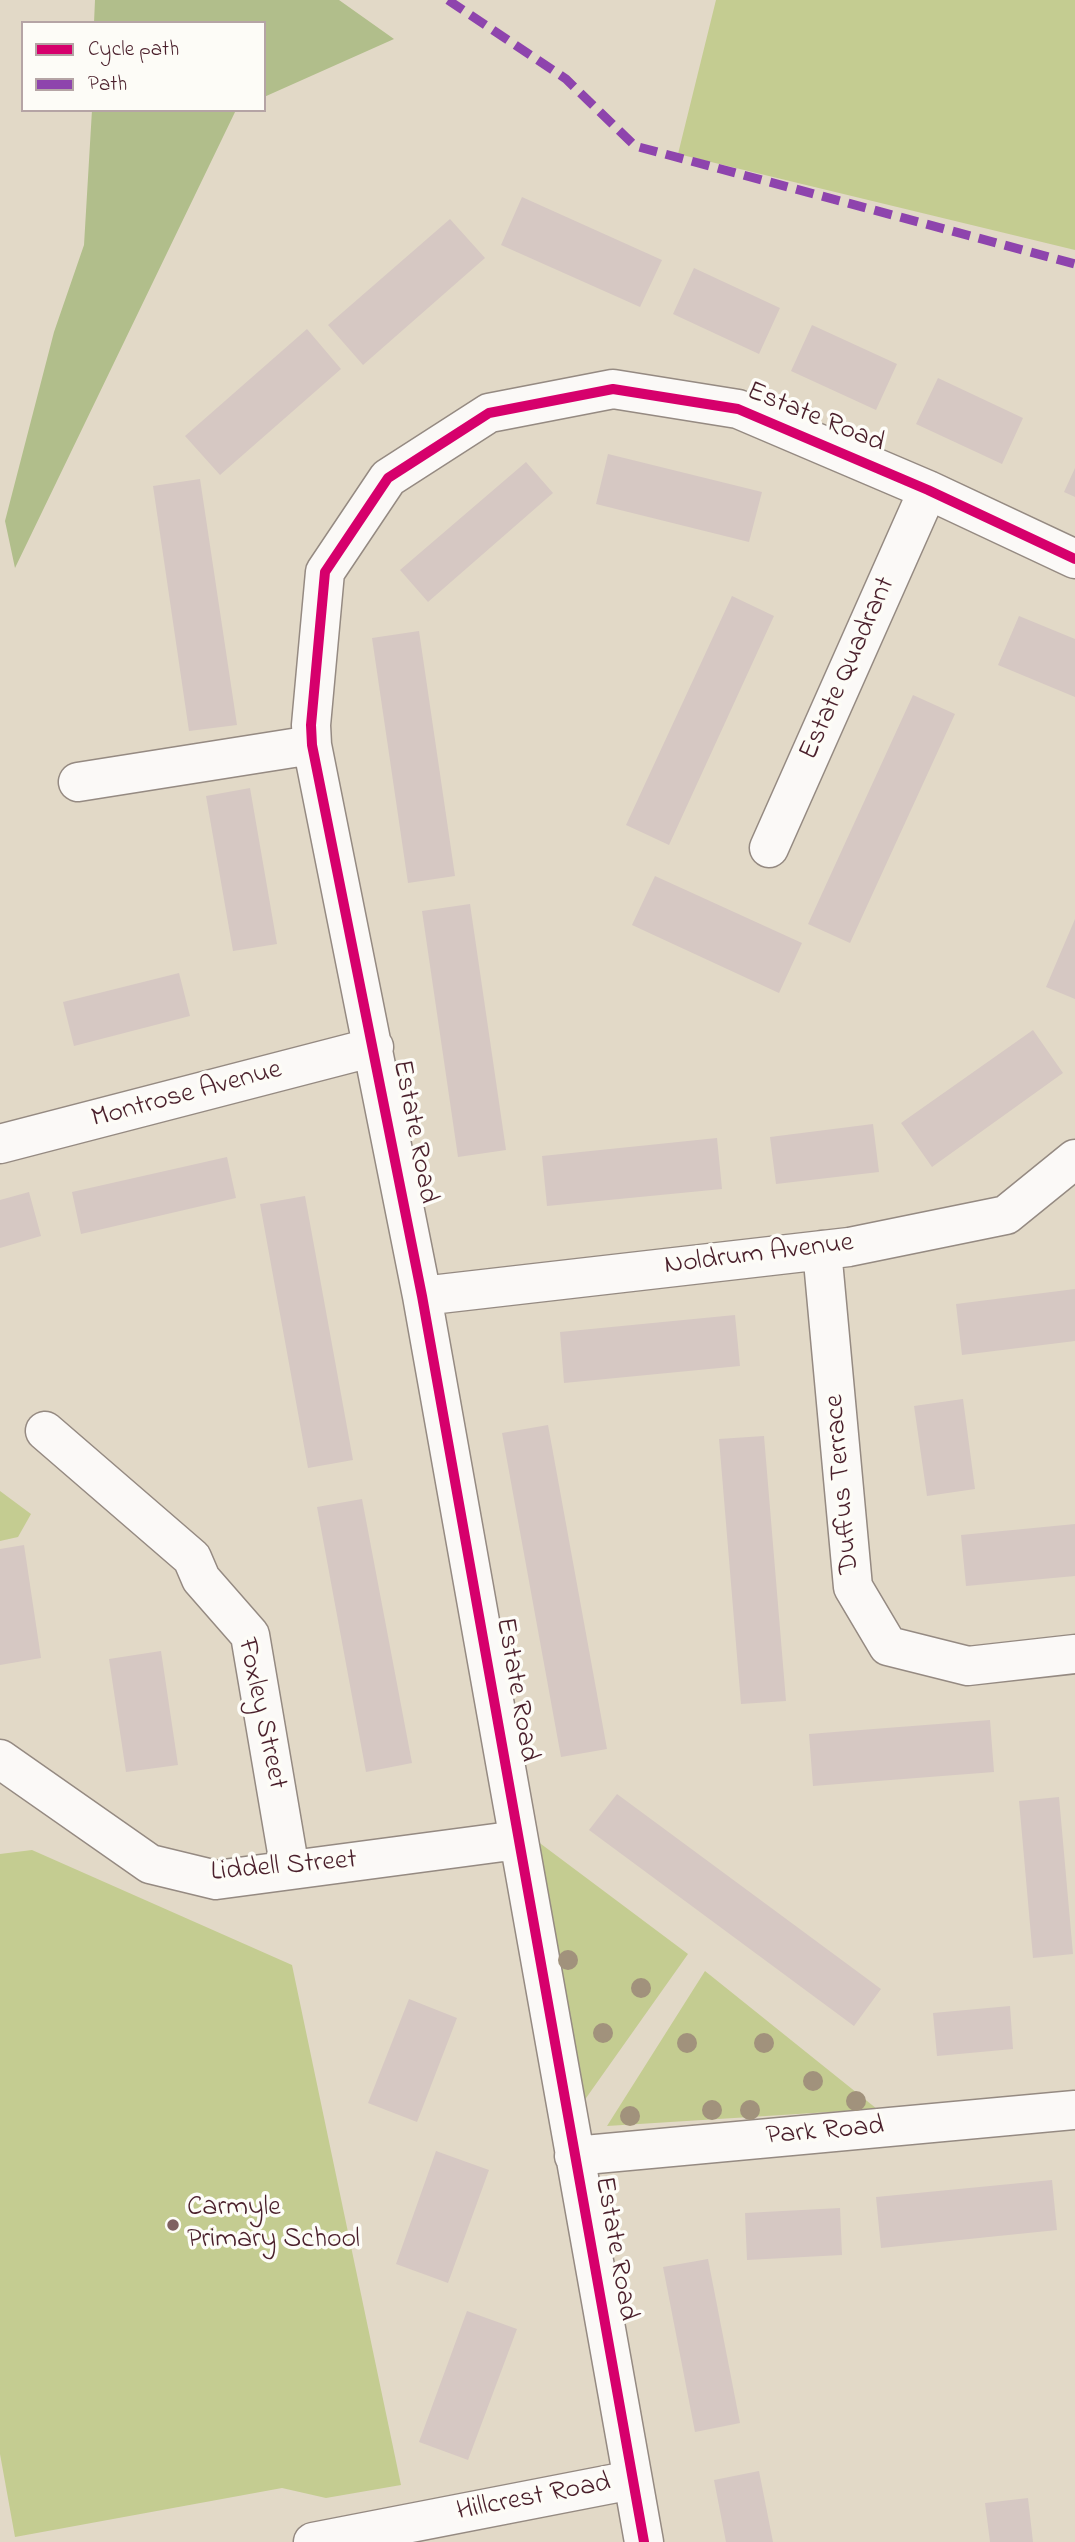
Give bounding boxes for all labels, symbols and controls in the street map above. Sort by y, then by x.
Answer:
legend [21,21,266,112]
text: Cycle path [88,35,179,65]
text: Path [88,70,127,100]
street label: Estate Road [741,376,889,462]
street label: Estate Quadrant [794,572,904,766]
street label: Montrose Avenue [88,1054,286,1138]
street label: Estate Road [383,1057,443,1207]
street label: Noldrum Avenue [663,1228,855,1284]
street label: Duffus Terrace [819,1393,869,1575]
street label: Estate Road [486,1615,544,1765]
street label: Foxley Street [228,1636,292,1792]
street label: Liddell Street [210,1845,358,1891]
street label: Park Road [765,2111,885,2155]
street label: Estate Road [585,2174,643,2324]
place label: Carmyle Primary School [187,2192,360,2258]
marker: Carmyle Primary School [165,2217,181,2233]
street label: Hillcrest Road [454,2468,614,2530]

